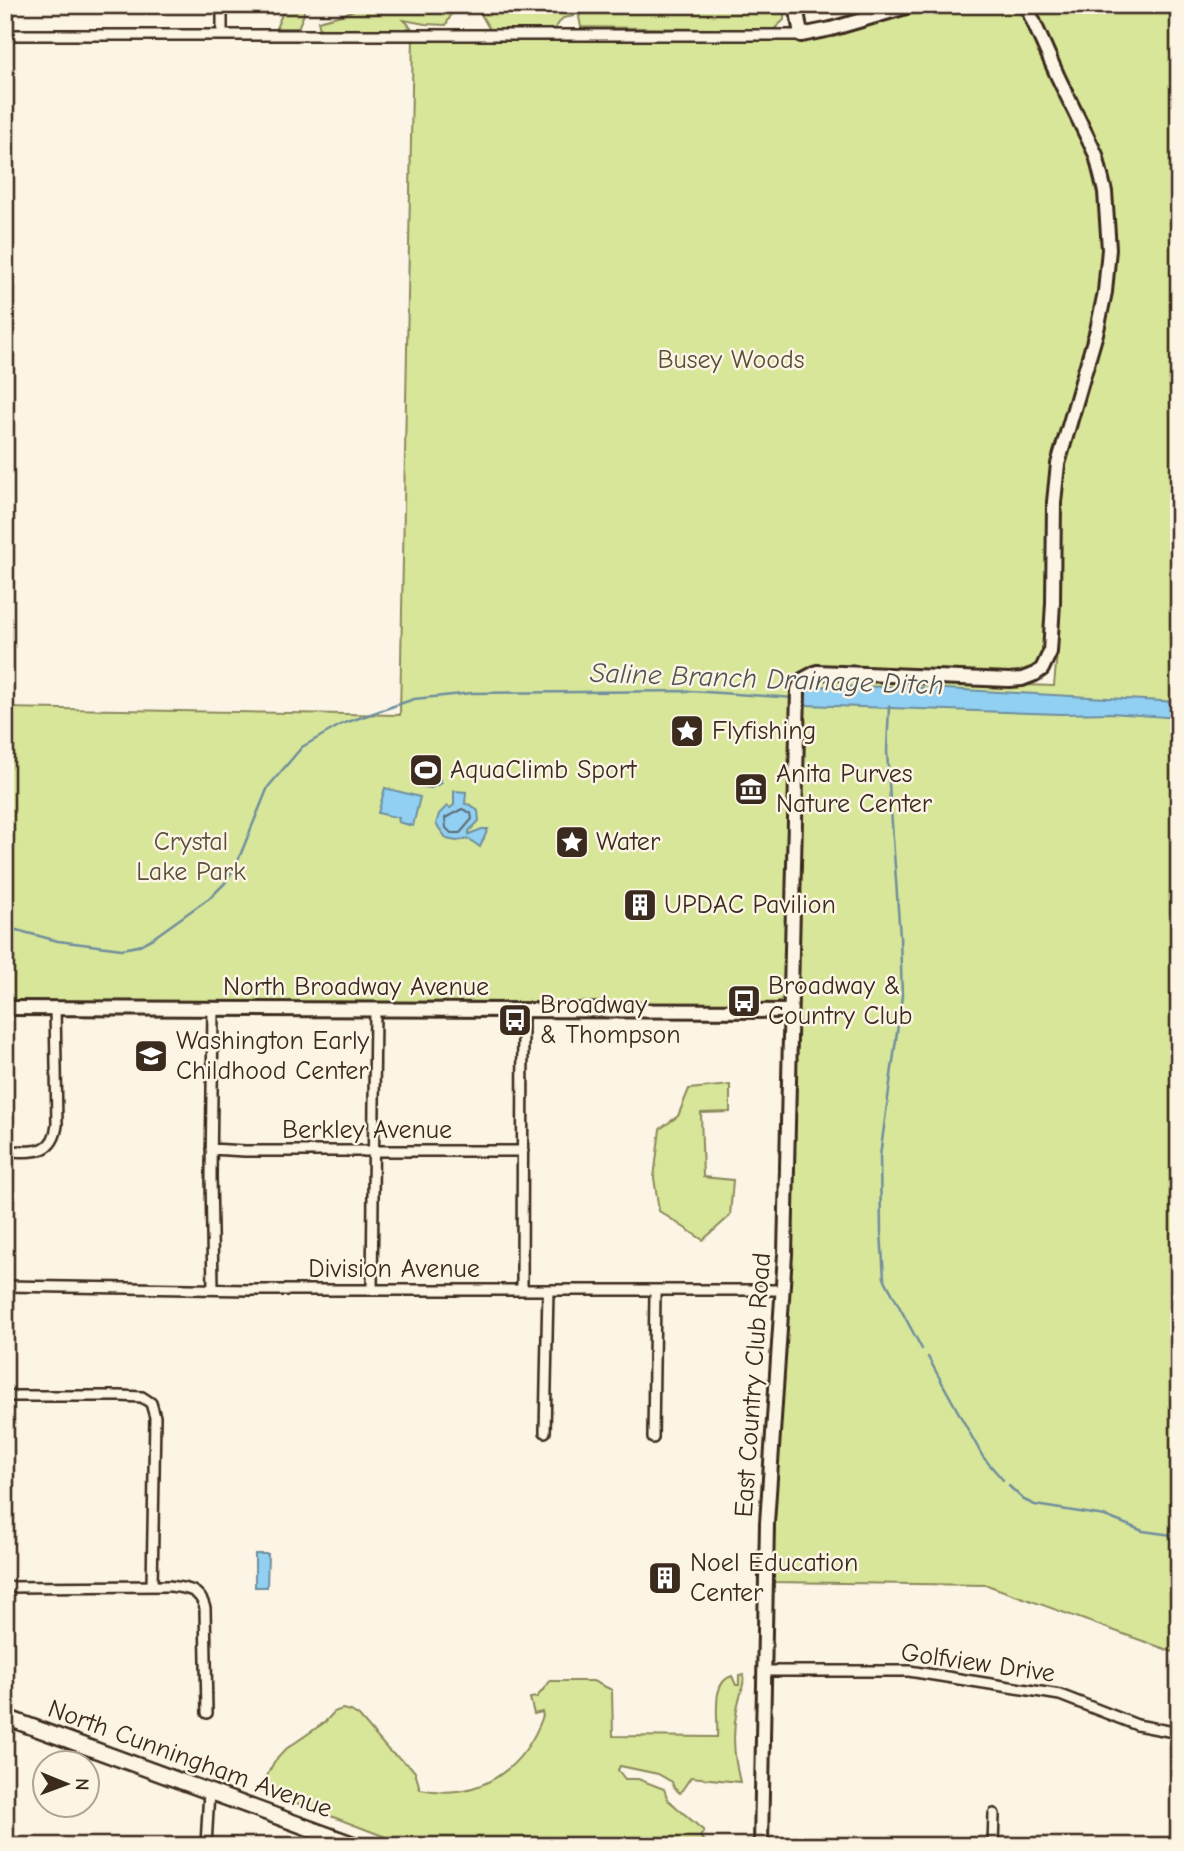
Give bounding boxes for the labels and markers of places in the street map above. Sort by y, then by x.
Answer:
place icon: Flyfishing [668,712,706,750]
place label: Flyfishing [712,716,816,746]
sports icon: AquaClimb Sport [407,751,445,789]
place label: AquaClimb Sport [450,755,638,785]
place label: Anita Purves Nature Center [776,759,933,819]
museum icon: Anita Purves Nature Center [732,770,770,808]
place icon: Water [553,823,591,861]
place label: Water [596,827,661,857]
building icon: UPDAC Pavilion [621,886,659,924]
place label: UPDAC Pavilion [664,890,836,920]
place label: Broadway & Country Club [768,971,912,1031]
bus stop icon: Broadway & Country Club [725,982,763,1020]
place label: Broadway & Thompson [540,990,681,1050]
bus stop icon: Broadway & Thompson [496,1001,534,1039]
place label: Washington Early Childhood Center [176,1026,370,1086]
school or university icon: Washington Early Childhood Center [132,1037,170,1075]
place label: Noel Education Center [690,1548,858,1608]
building icon: Noel Education Center [646,1559,684,1597]

